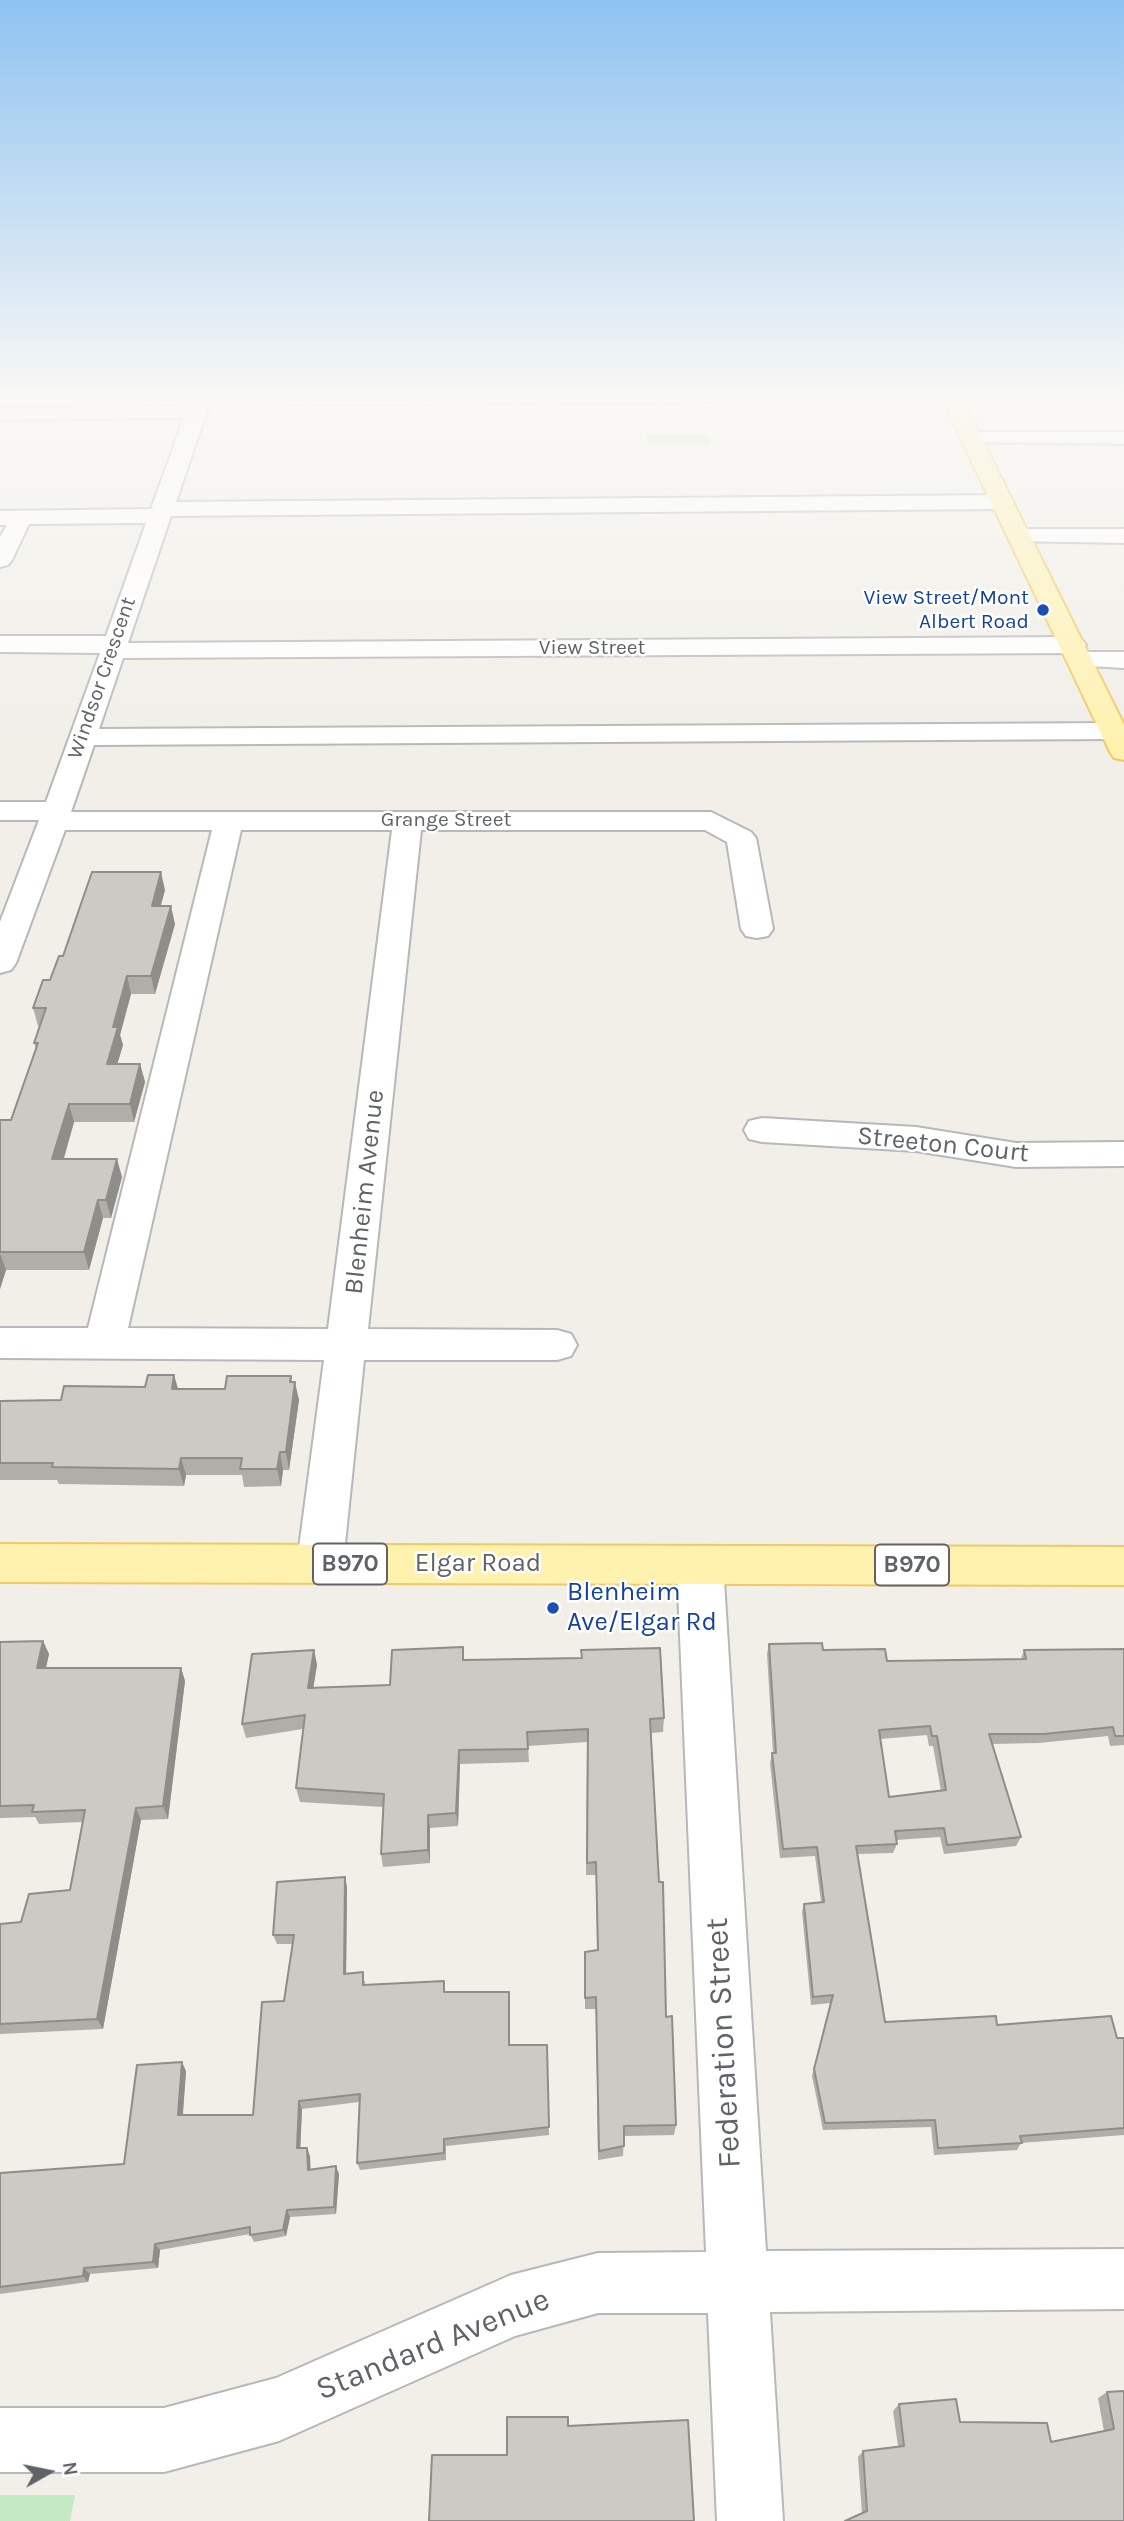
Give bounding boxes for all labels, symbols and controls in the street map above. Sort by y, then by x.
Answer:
place label: View Street/Mont Albert Road [863,585,1029,635]
street label: Windsor Crescent [62,594,142,762]
marker: View Street/Mont Albert Road [1035,602,1051,618]
street label: View Street [539,635,645,661]
street label: Grange Street [381,807,511,833]
street label: Blenheim Avenue [339,1088,391,1296]
street label: Streeton Court [856,1120,1030,1170]
road number: B970 [313,1544,387,1584]
road number: B970 [875,1545,949,1586]
street label: Elgar Road [415,1548,541,1580]
place label: Blenheim Ave/Elgar Rd [567,1577,717,1638]
marker: Blenheim Ave/Elgar Rd [545,1600,561,1616]
street label: Federation Street [698,1917,750,2169]
street label: Standard Avenue [311,2281,555,2409]
north arrow [14,2437,84,2507]
text: N [58,2460,82,2477]

